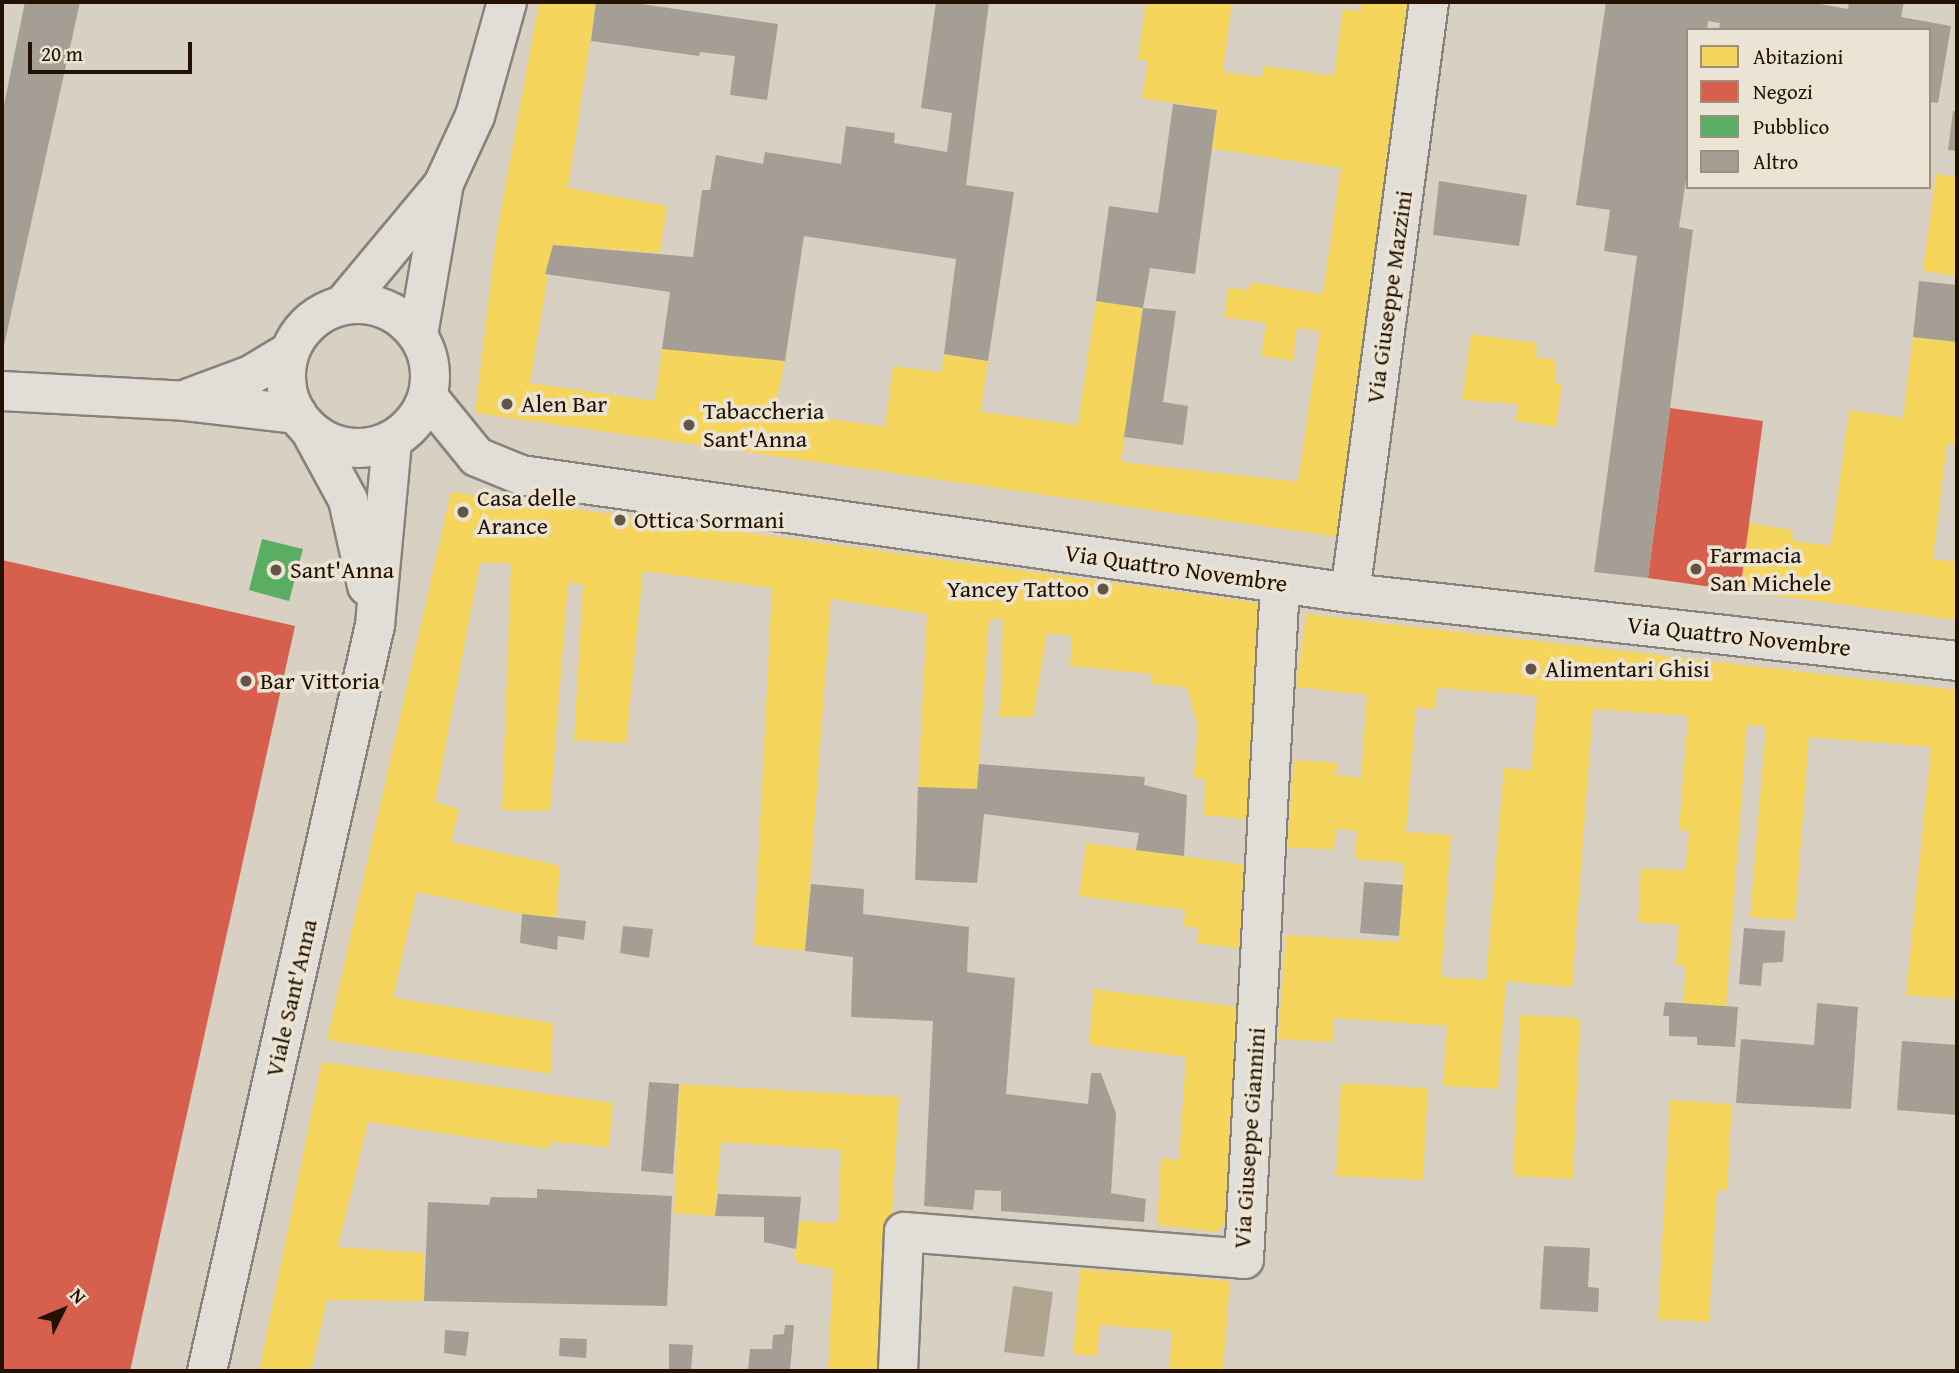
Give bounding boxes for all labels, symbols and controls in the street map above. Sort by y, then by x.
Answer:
scale bar [32,28,196,72]
legend [1686,28,1931,189]
text: 20 m [41,38,83,69]
text: Abitazioni [1753,41,1843,72]
text: Negozi [1753,76,1813,107]
text: Pubblico [1753,111,1829,142]
text: Altro [1753,146,1798,177]
street label: Via Giuseppe Mazzini [1360,188,1418,406]
place label: Alen Bar [521,390,607,418]
marker: Alen Bar [499,396,515,412]
place label: Tabaccheria Sant'Anna [703,397,824,453]
marker: Tabaccheria Sant'Anna [681,417,697,433]
place label: Casa delle Arance [477,484,576,540]
marker: Casa delle Arance [455,504,471,520]
place label: Ottica Sormani [634,506,785,534]
marker: Ottica Sormani [612,512,628,528]
street label: Via Quattro Novembre [1063,538,1289,598]
place label: Farmacia San Michele [1710,541,1831,597]
place label: Sant'Anna [290,556,394,584]
marker: Farmacia San Michele [1688,561,1704,577]
marker: Sant'Anna [268,562,284,578]
place label: Yancey Tattoo [947,575,1089,603]
marker: Yancey Tattoo [1095,581,1111,597]
street label: Via Quattro Novembre [1626,610,1852,662]
place label: Alimentari Ghisi [1545,655,1710,683]
marker: Alimentari Ghisi [1523,661,1539,677]
place label: Bar Vittoria [260,667,380,695]
marker: Bar Vittoria [238,673,254,689]
street label: Viale Sant'Anna [259,916,323,1080]
street label: Via Giuseppe Giannini [1227,1026,1271,1250]
north arrow [28,1275,98,1345]
text: N [64,1281,93,1310]

